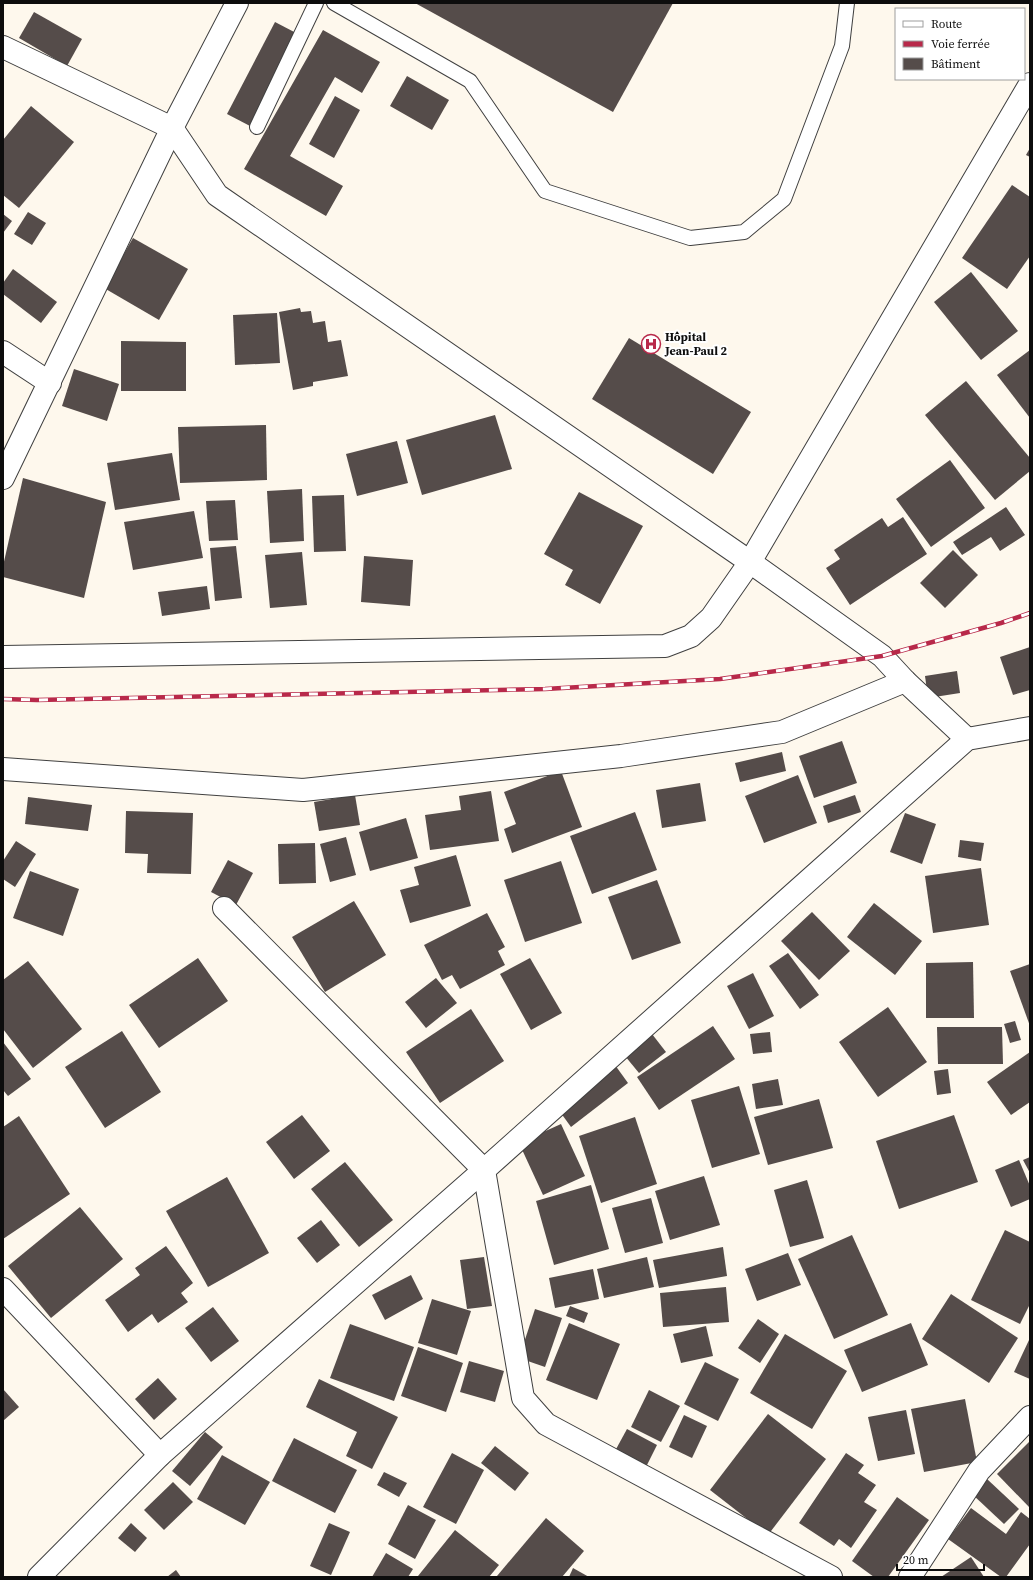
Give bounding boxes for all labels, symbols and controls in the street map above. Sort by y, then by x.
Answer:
legend [895,8,1025,80]
text: Route [931,16,962,32]
text: Voie ferrée [931,36,990,52]
text: Bâtiment [931,56,980,72]
place label: Hôpital Jean-Paul 2 [664,329,728,359]
hospital icon: Hôpital Jean-Paul 2 [640,333,662,355]
scale bar [897,1546,984,1572]
text: 20 m [903,1552,929,1568]

